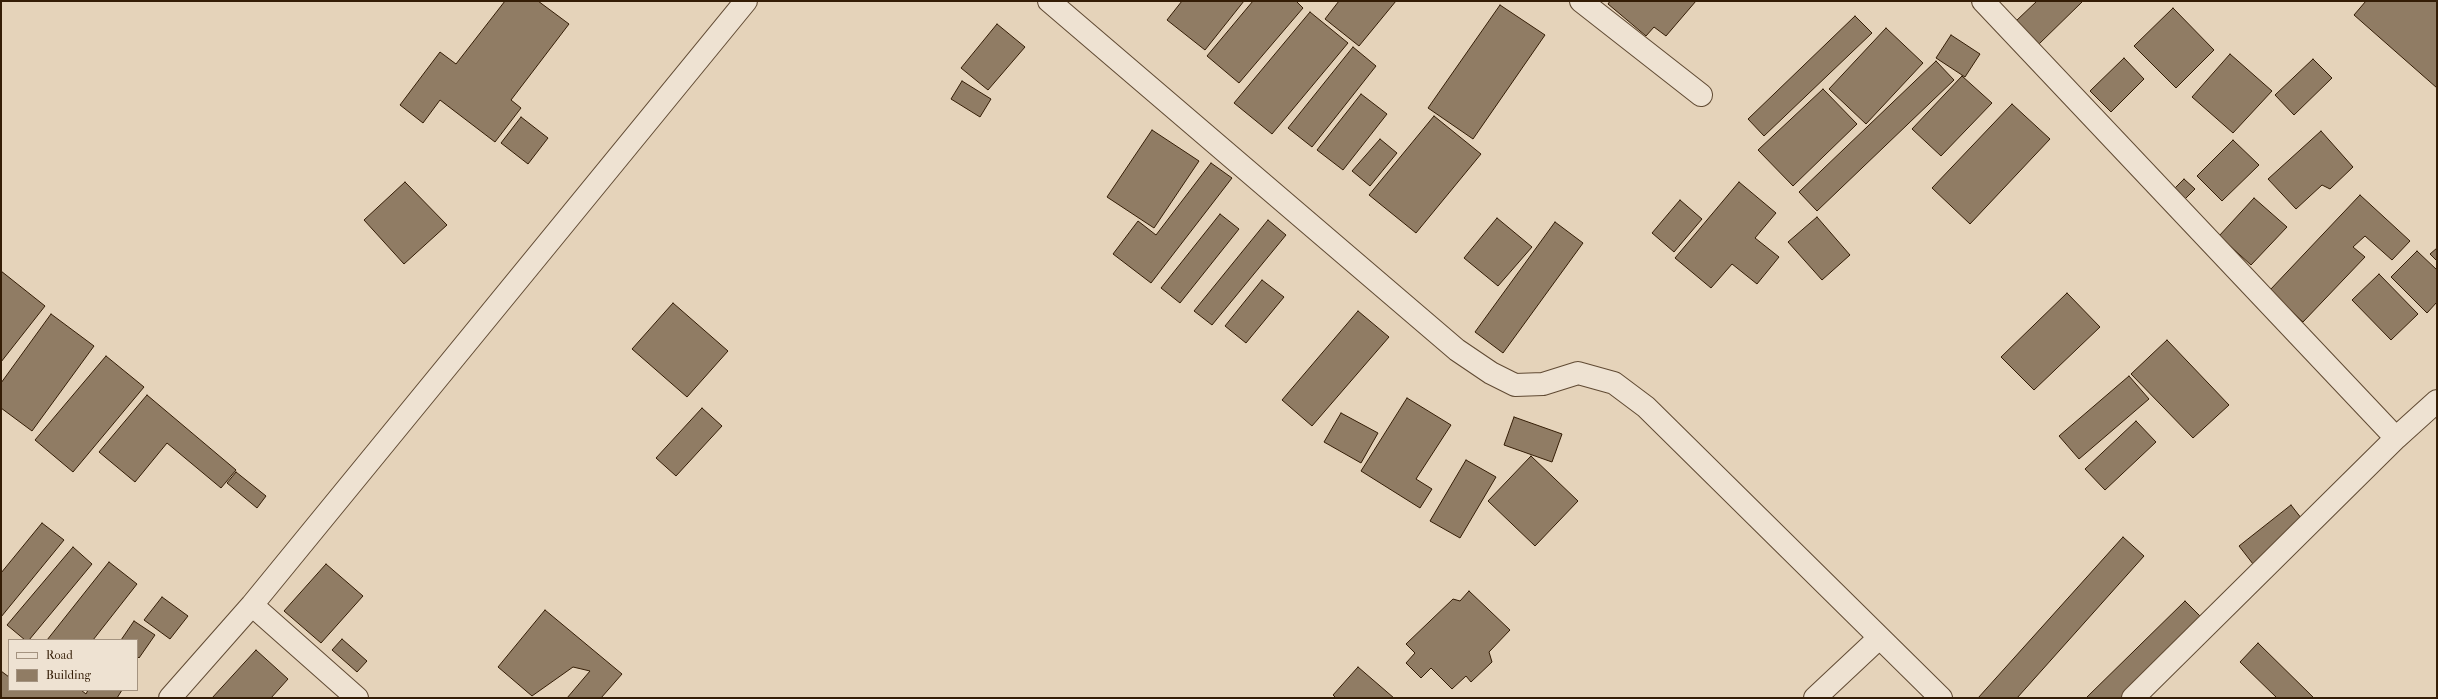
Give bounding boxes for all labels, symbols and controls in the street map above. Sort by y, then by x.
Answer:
legend [8,639,138,691]
text: Road [46,648,73,662]
text: Building [46,668,91,682]

